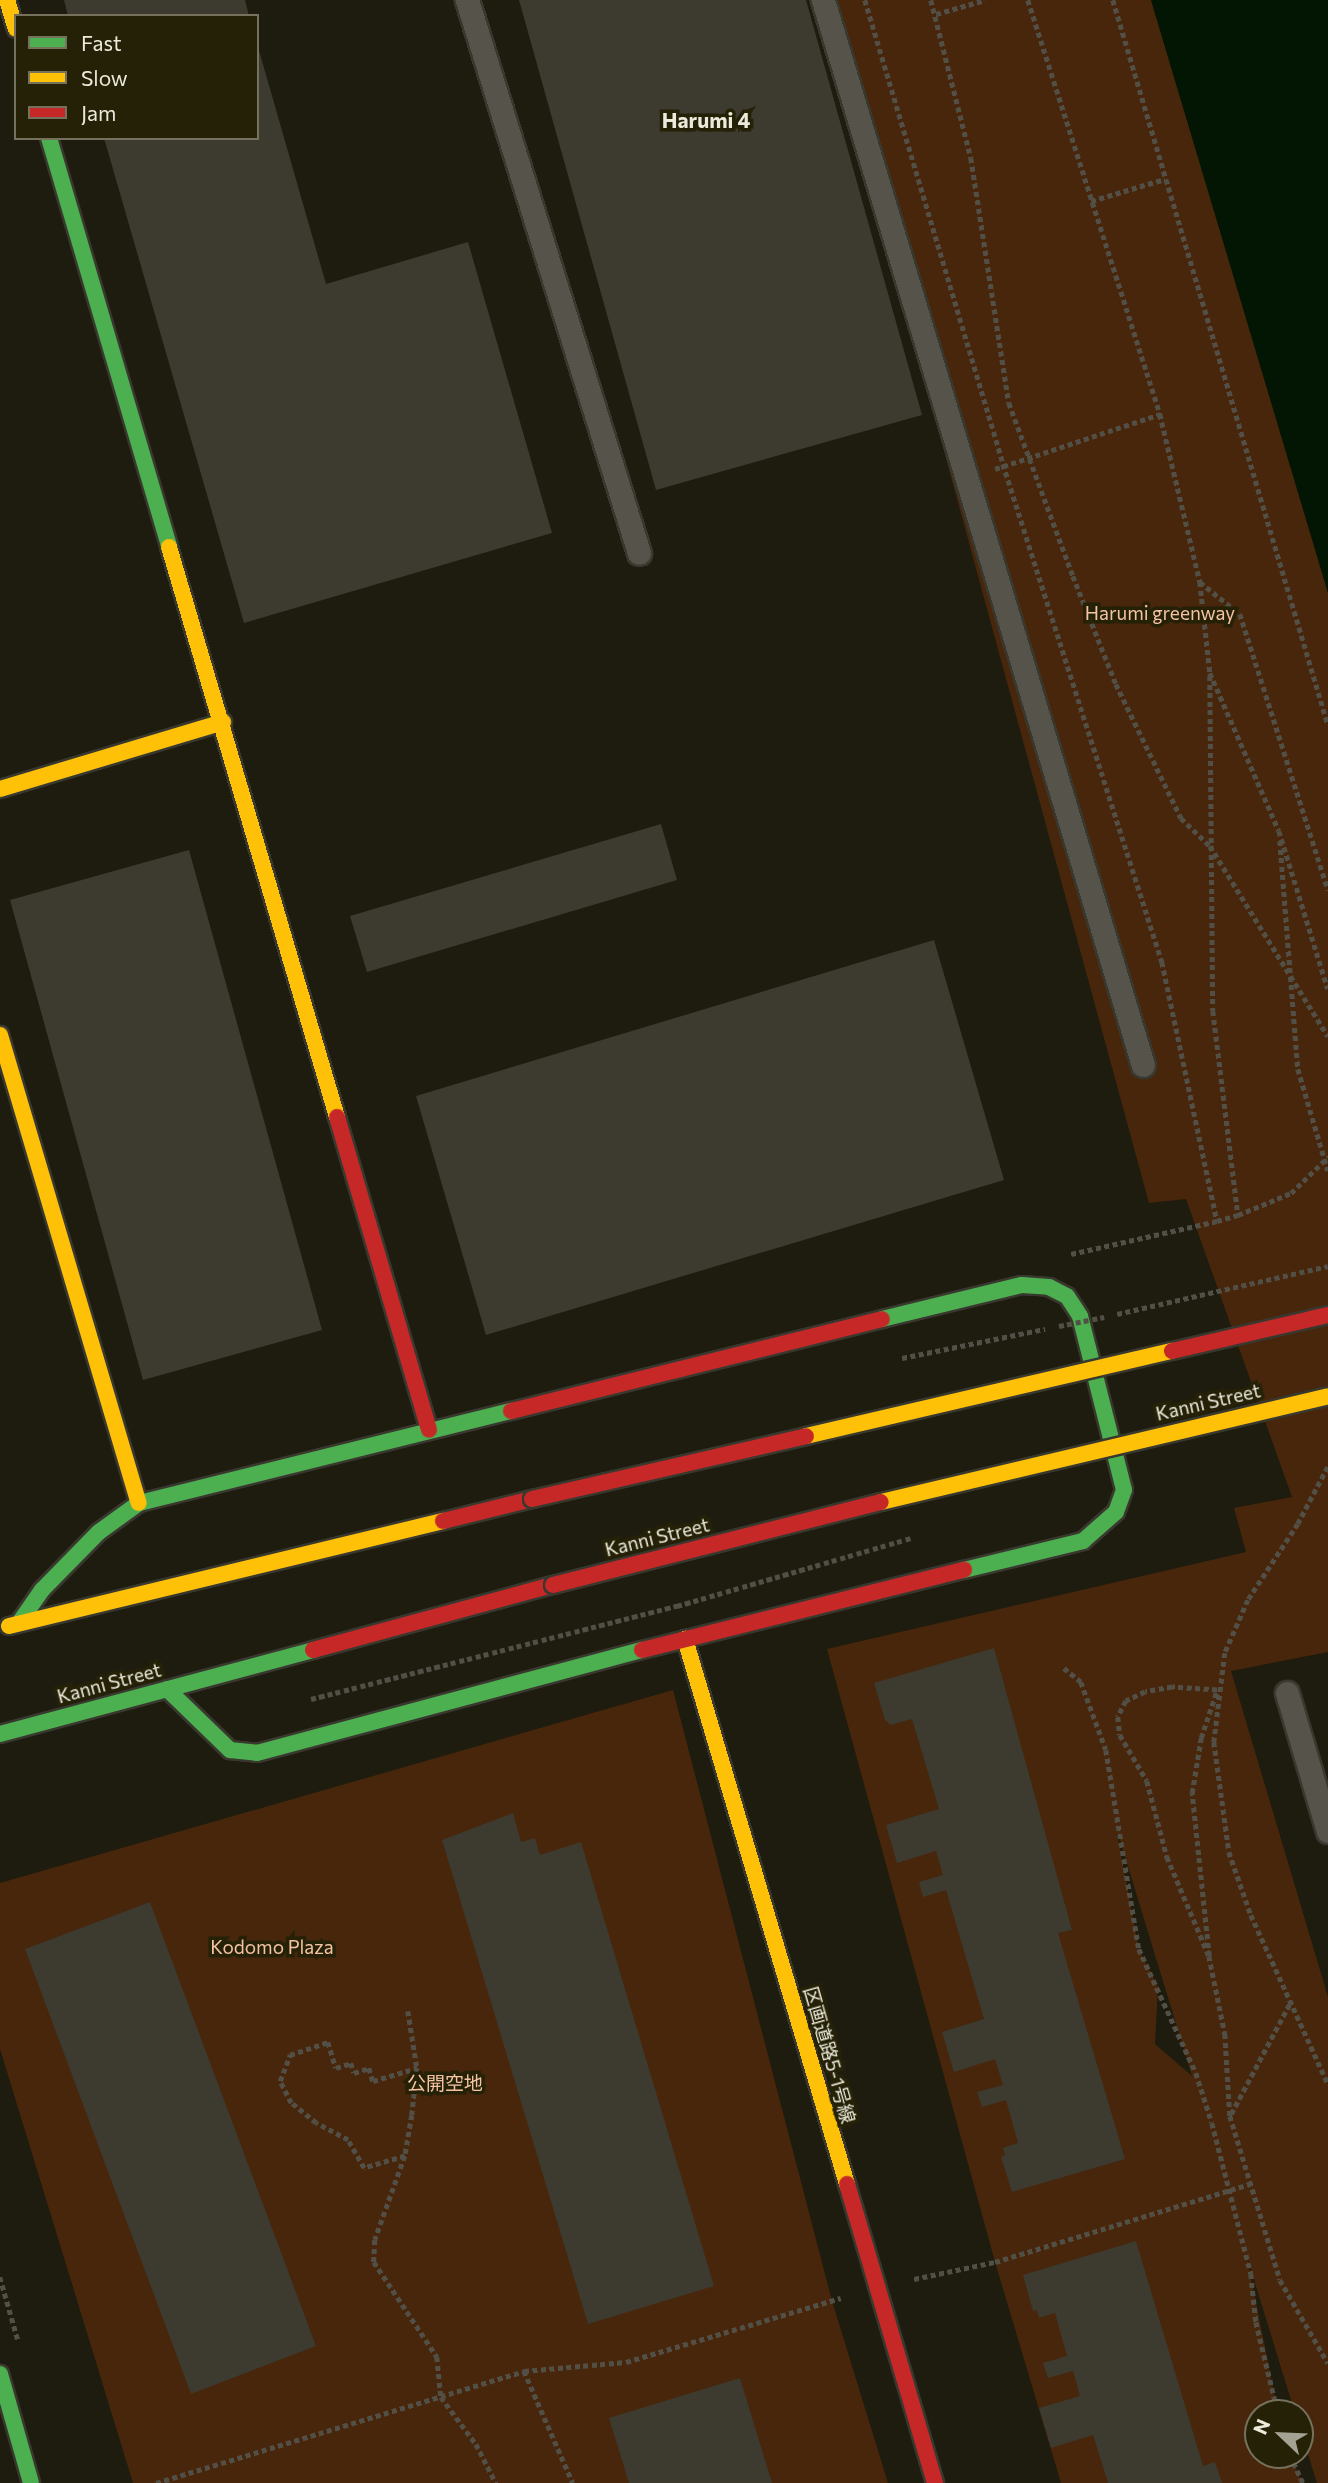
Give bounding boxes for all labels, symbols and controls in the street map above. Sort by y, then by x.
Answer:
legend [14,14,259,140]
text: Fast [81,30,122,55]
text: Slow [81,65,128,90]
text: Jam [81,100,116,125]
district label: Harumi 4 [662,107,750,133]
park label: Harumi greenway [1085,602,1235,624]
street label: Kanni Street [1153,1379,1263,1425]
street label: Kanni Street [602,1513,712,1561]
street label: Kanni Street [55,1658,163,1708]
park label: Kodomo Plaza [210,1936,334,1958]
street label: 区画道路5-1号線 [800,1984,860,2126]
park label: 公開空地 [407,2072,483,2094]
north arrow [1244,2399,1314,2469]
text: N [1248,2415,1274,2437]

